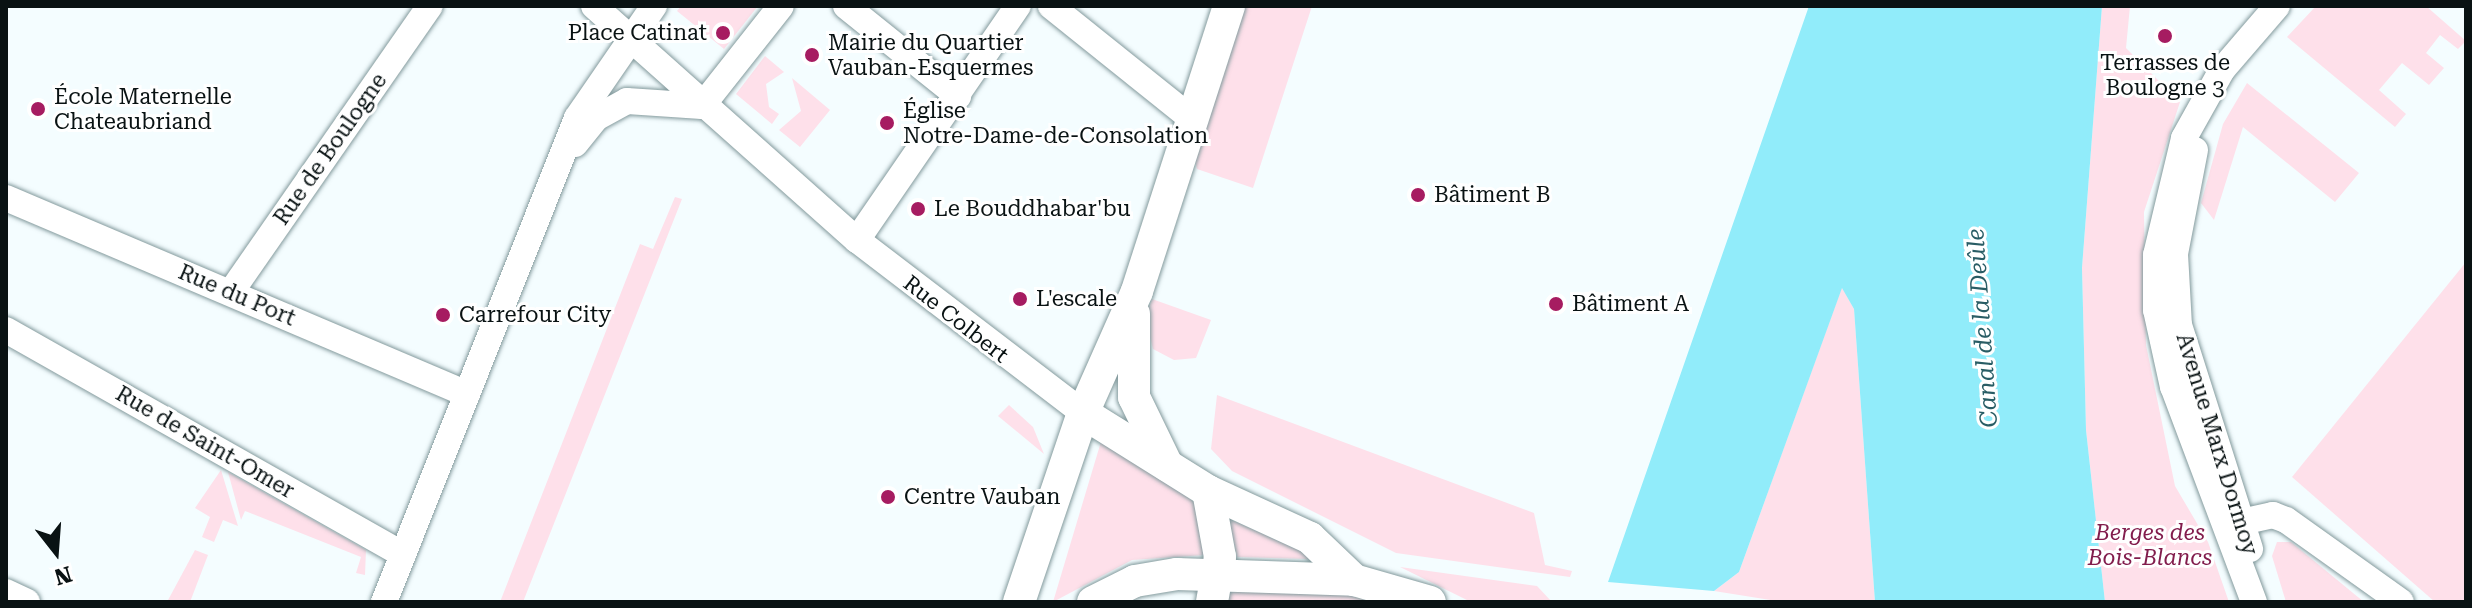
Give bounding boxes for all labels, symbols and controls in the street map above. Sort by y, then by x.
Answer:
place label: Place Catinat [568,20,707,46]
marker: Place Catinat [714,24,732,42]
marker: Terrasses de Boulogne 3 [2156,27,2174,45]
place label: Mairie du Quartier Vauban-Esquermes [828,29,1033,80]
marker: Mairie du Quartier Vauban-Esquermes [803,46,821,64]
place label: Terrasses de Boulogne 3 [2100,49,2230,100]
street label: Rue de Boulogne [268,68,392,230]
place label: École Maternelle Chateaubriand [54,83,232,134]
place label: Église Notre-Dame-de-Consolation [903,97,1208,148]
marker: École Maternelle Chateaubriand [29,100,47,118]
marker: Église Notre-Dame-de-Consolation [878,114,896,132]
place label: Bâtiment B [1434,182,1550,208]
marker: Bâtiment B [1409,186,1427,204]
place label: Le Bouddhabar'bu [934,196,1130,222]
marker: Le Bouddhabar'bu [909,200,927,218]
water label: Canal de la Deûle [1962,228,2004,428]
street label: Rue du Port [175,259,299,331]
street label: Rue Colbert [898,270,1014,368]
place label: L'escale [1036,286,1117,312]
marker: L'escale [1011,290,1029,308]
place label: Bâtiment A [1572,291,1689,317]
marker: Bâtiment A [1547,295,1565,313]
place label: Carrefour City [459,302,611,328]
marker: Carrefour City [434,306,452,324]
street label: Avenue Marx Dormoy [2171,330,2263,558]
street label: Rue de Saint-Omer [111,380,299,504]
place label: Centre Vauban [904,484,1060,510]
marker: Centre Vauban [879,488,897,506]
north arrow [16,512,96,592]
park label: Berges des Bois-Blancs [2088,519,2212,570]
text: N [51,561,75,590]

